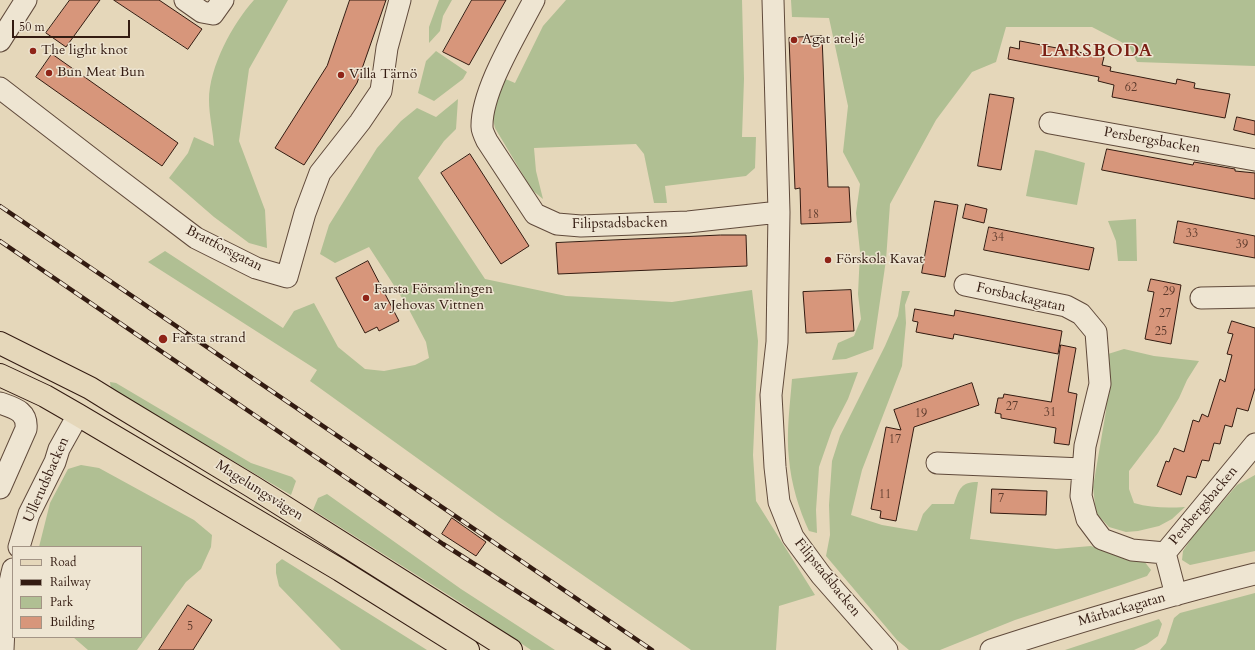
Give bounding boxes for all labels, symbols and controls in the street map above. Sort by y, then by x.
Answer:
scale bar [14,12,132,38]
text: 50 m [19,19,45,35]
place label: Agat ateljé [802,32,865,48]
marker: Agat ateljé [789,35,799,45]
district label: LARSBODA [1041,41,1153,63]
place label: The light knot [41,43,128,59]
marker: The light knot [28,46,38,56]
place label: Bun Meat Bun [57,65,145,81]
place label: Villa Tärnö [349,67,417,83]
marker: Bun Meat Bun [44,68,54,78]
marker: Villa Tärnö [336,70,346,80]
house number: 62 [1125,81,1137,95]
street label: Persbergsbacken [1102,124,1202,158]
house number: 18 [807,208,819,222]
street label: Filipstadsbacken [572,215,668,233]
street label: Brattforsgatan [183,223,265,275]
house number: 33 [1186,227,1198,241]
house number: 34 [992,231,1004,245]
house number: 39 [1236,238,1248,252]
place label: Förskola Kavat [836,252,924,268]
marker: Förskola Kavat [823,255,833,265]
street label: Forsbackagatan [975,280,1067,316]
place label: Farsta Församlingen av Jehovas Vittnen [374,282,493,314]
house number: 29 [1163,285,1175,299]
marker: Farsta Församlingen av Jehovas Vittnen [361,293,371,303]
house number: 27 [1159,307,1171,321]
house number: 25 [1155,325,1167,339]
place label: Farsta strand [172,331,246,347]
marker: Farsta strand [157,333,169,345]
house number: 27 [1006,400,1018,414]
house number: 31 [1044,406,1056,420]
house number: 19 [915,407,927,421]
house number: 17 [889,433,901,447]
street label: Ullerudsbacken [21,435,73,525]
street label: Magelungsvägen [212,457,306,525]
street label: Persbergsbacken [1166,463,1242,549]
house number: 11 [879,488,891,502]
house number: 7 [998,492,1004,506]
street label: Filipstadsbacken [790,535,864,621]
legend [12,546,142,638]
text: Road [50,554,76,570]
text: Railway [50,574,91,590]
street label: Mårbackagatan [1076,589,1168,631]
text: Park [50,594,73,610]
text: Building [50,614,94,630]
house number: 5 [187,620,193,634]

